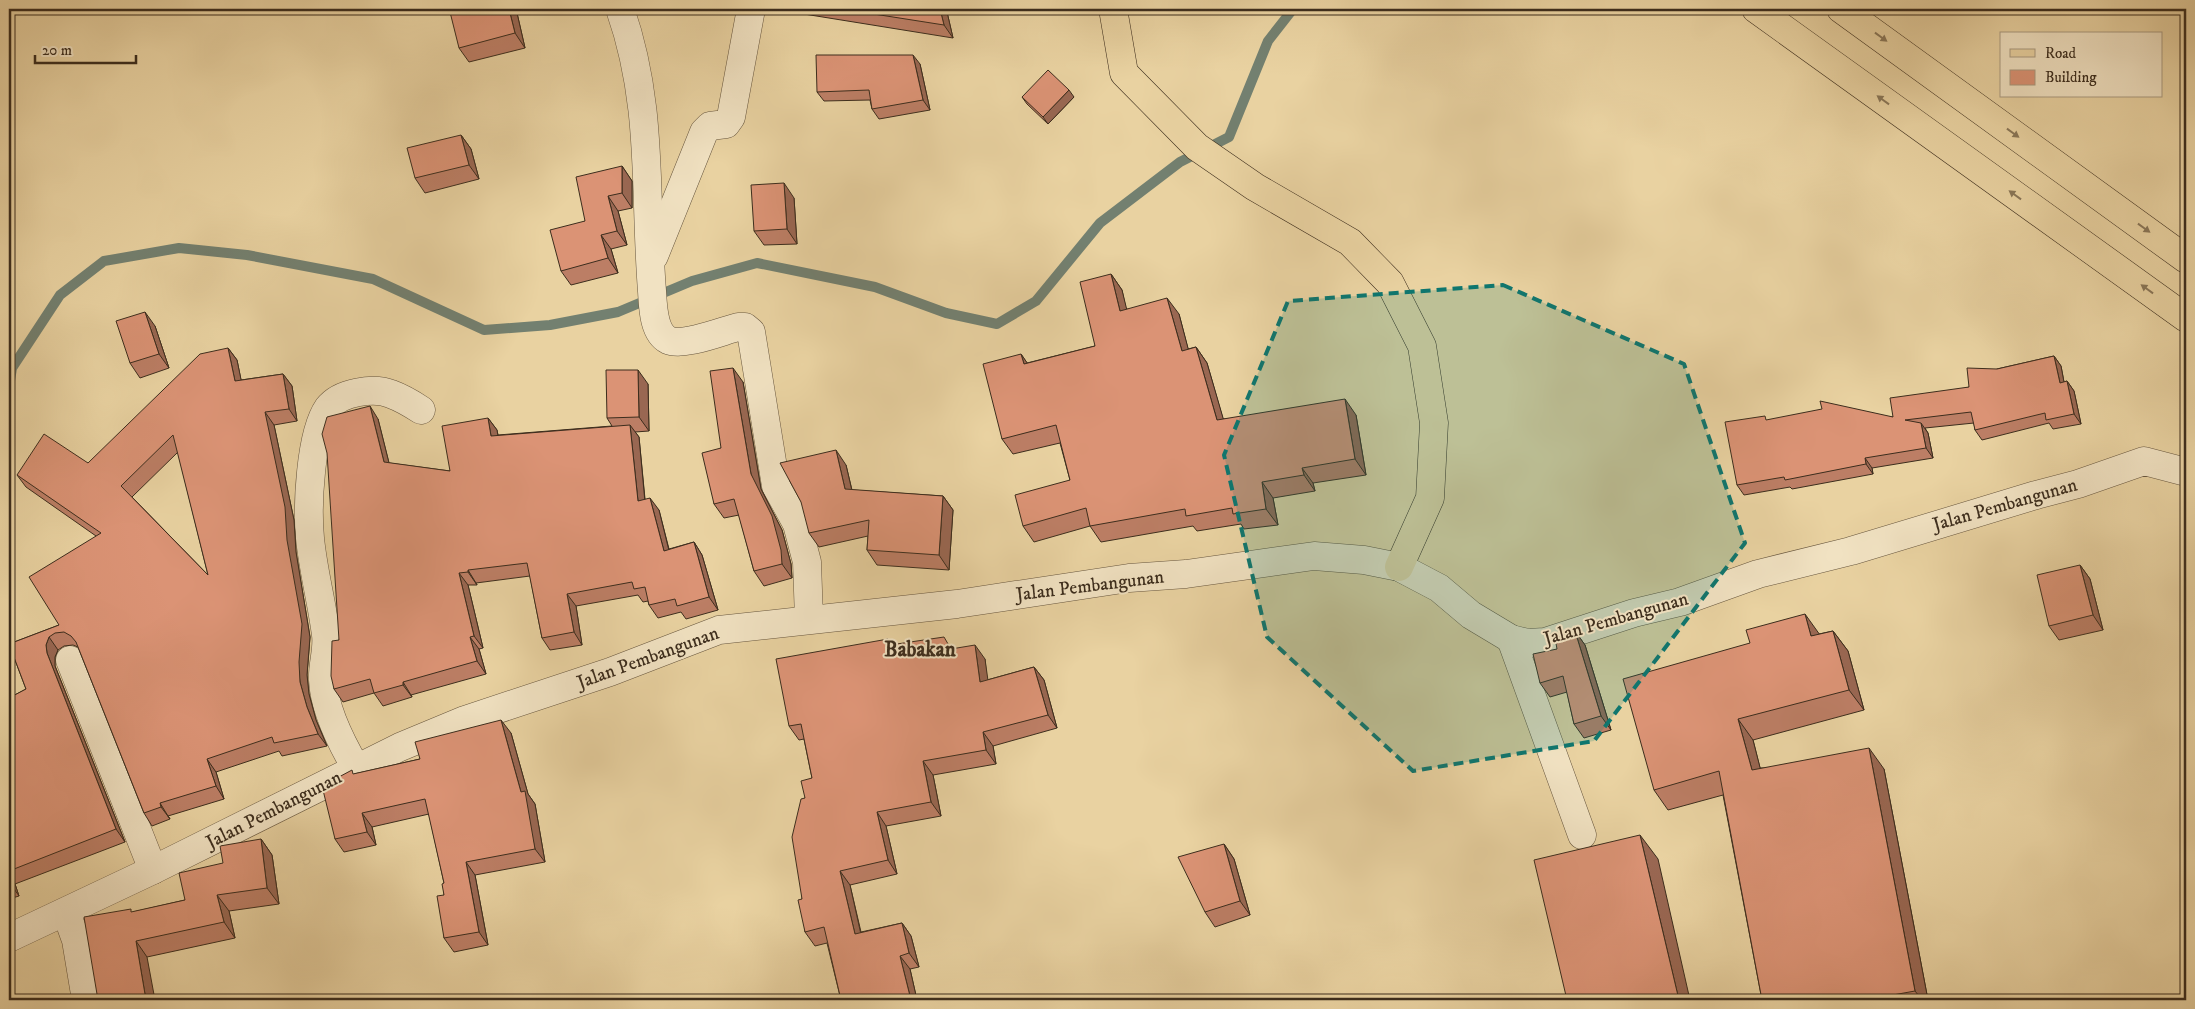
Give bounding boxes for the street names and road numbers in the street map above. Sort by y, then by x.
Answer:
street label: Jalan Pembangunan [1928,473,2080,537]
street label: Jalan Pembangunan [1013,565,1165,607]
street label: Jalan Pembangunan [1539,587,1691,651]
street label: Jalan Pembangunan [572,622,722,695]
street label: Jalan Pembangunan [201,766,346,855]

